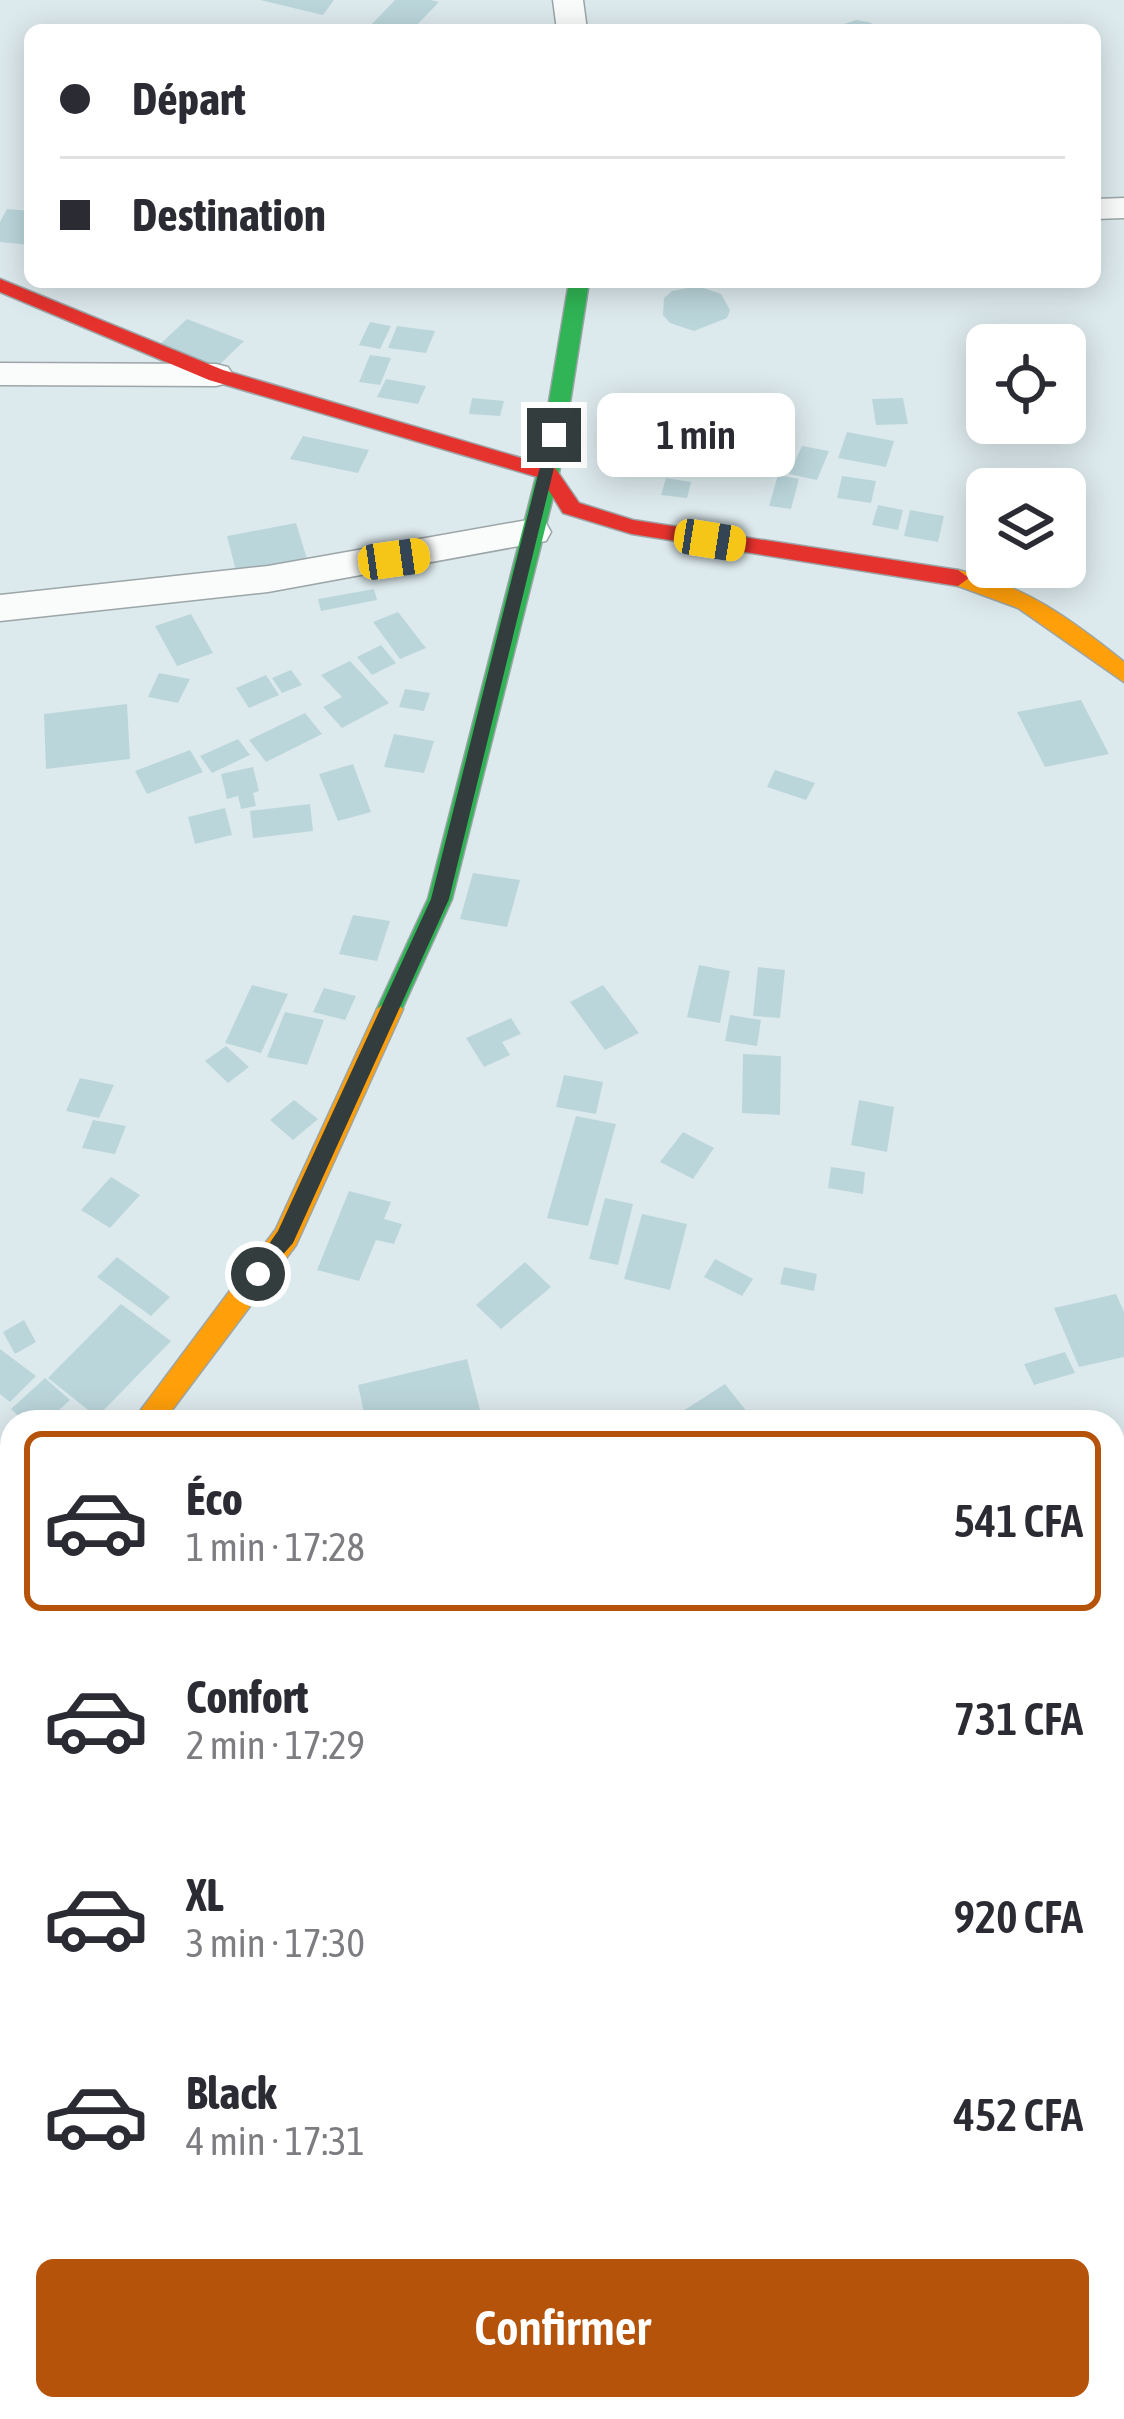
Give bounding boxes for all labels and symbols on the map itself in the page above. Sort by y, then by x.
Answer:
callout: 1 min [596,393,794,477]
route end [527,408,581,462]
car [672,517,748,563]
car [356,536,432,582]
route start [231,1247,285,1301]

